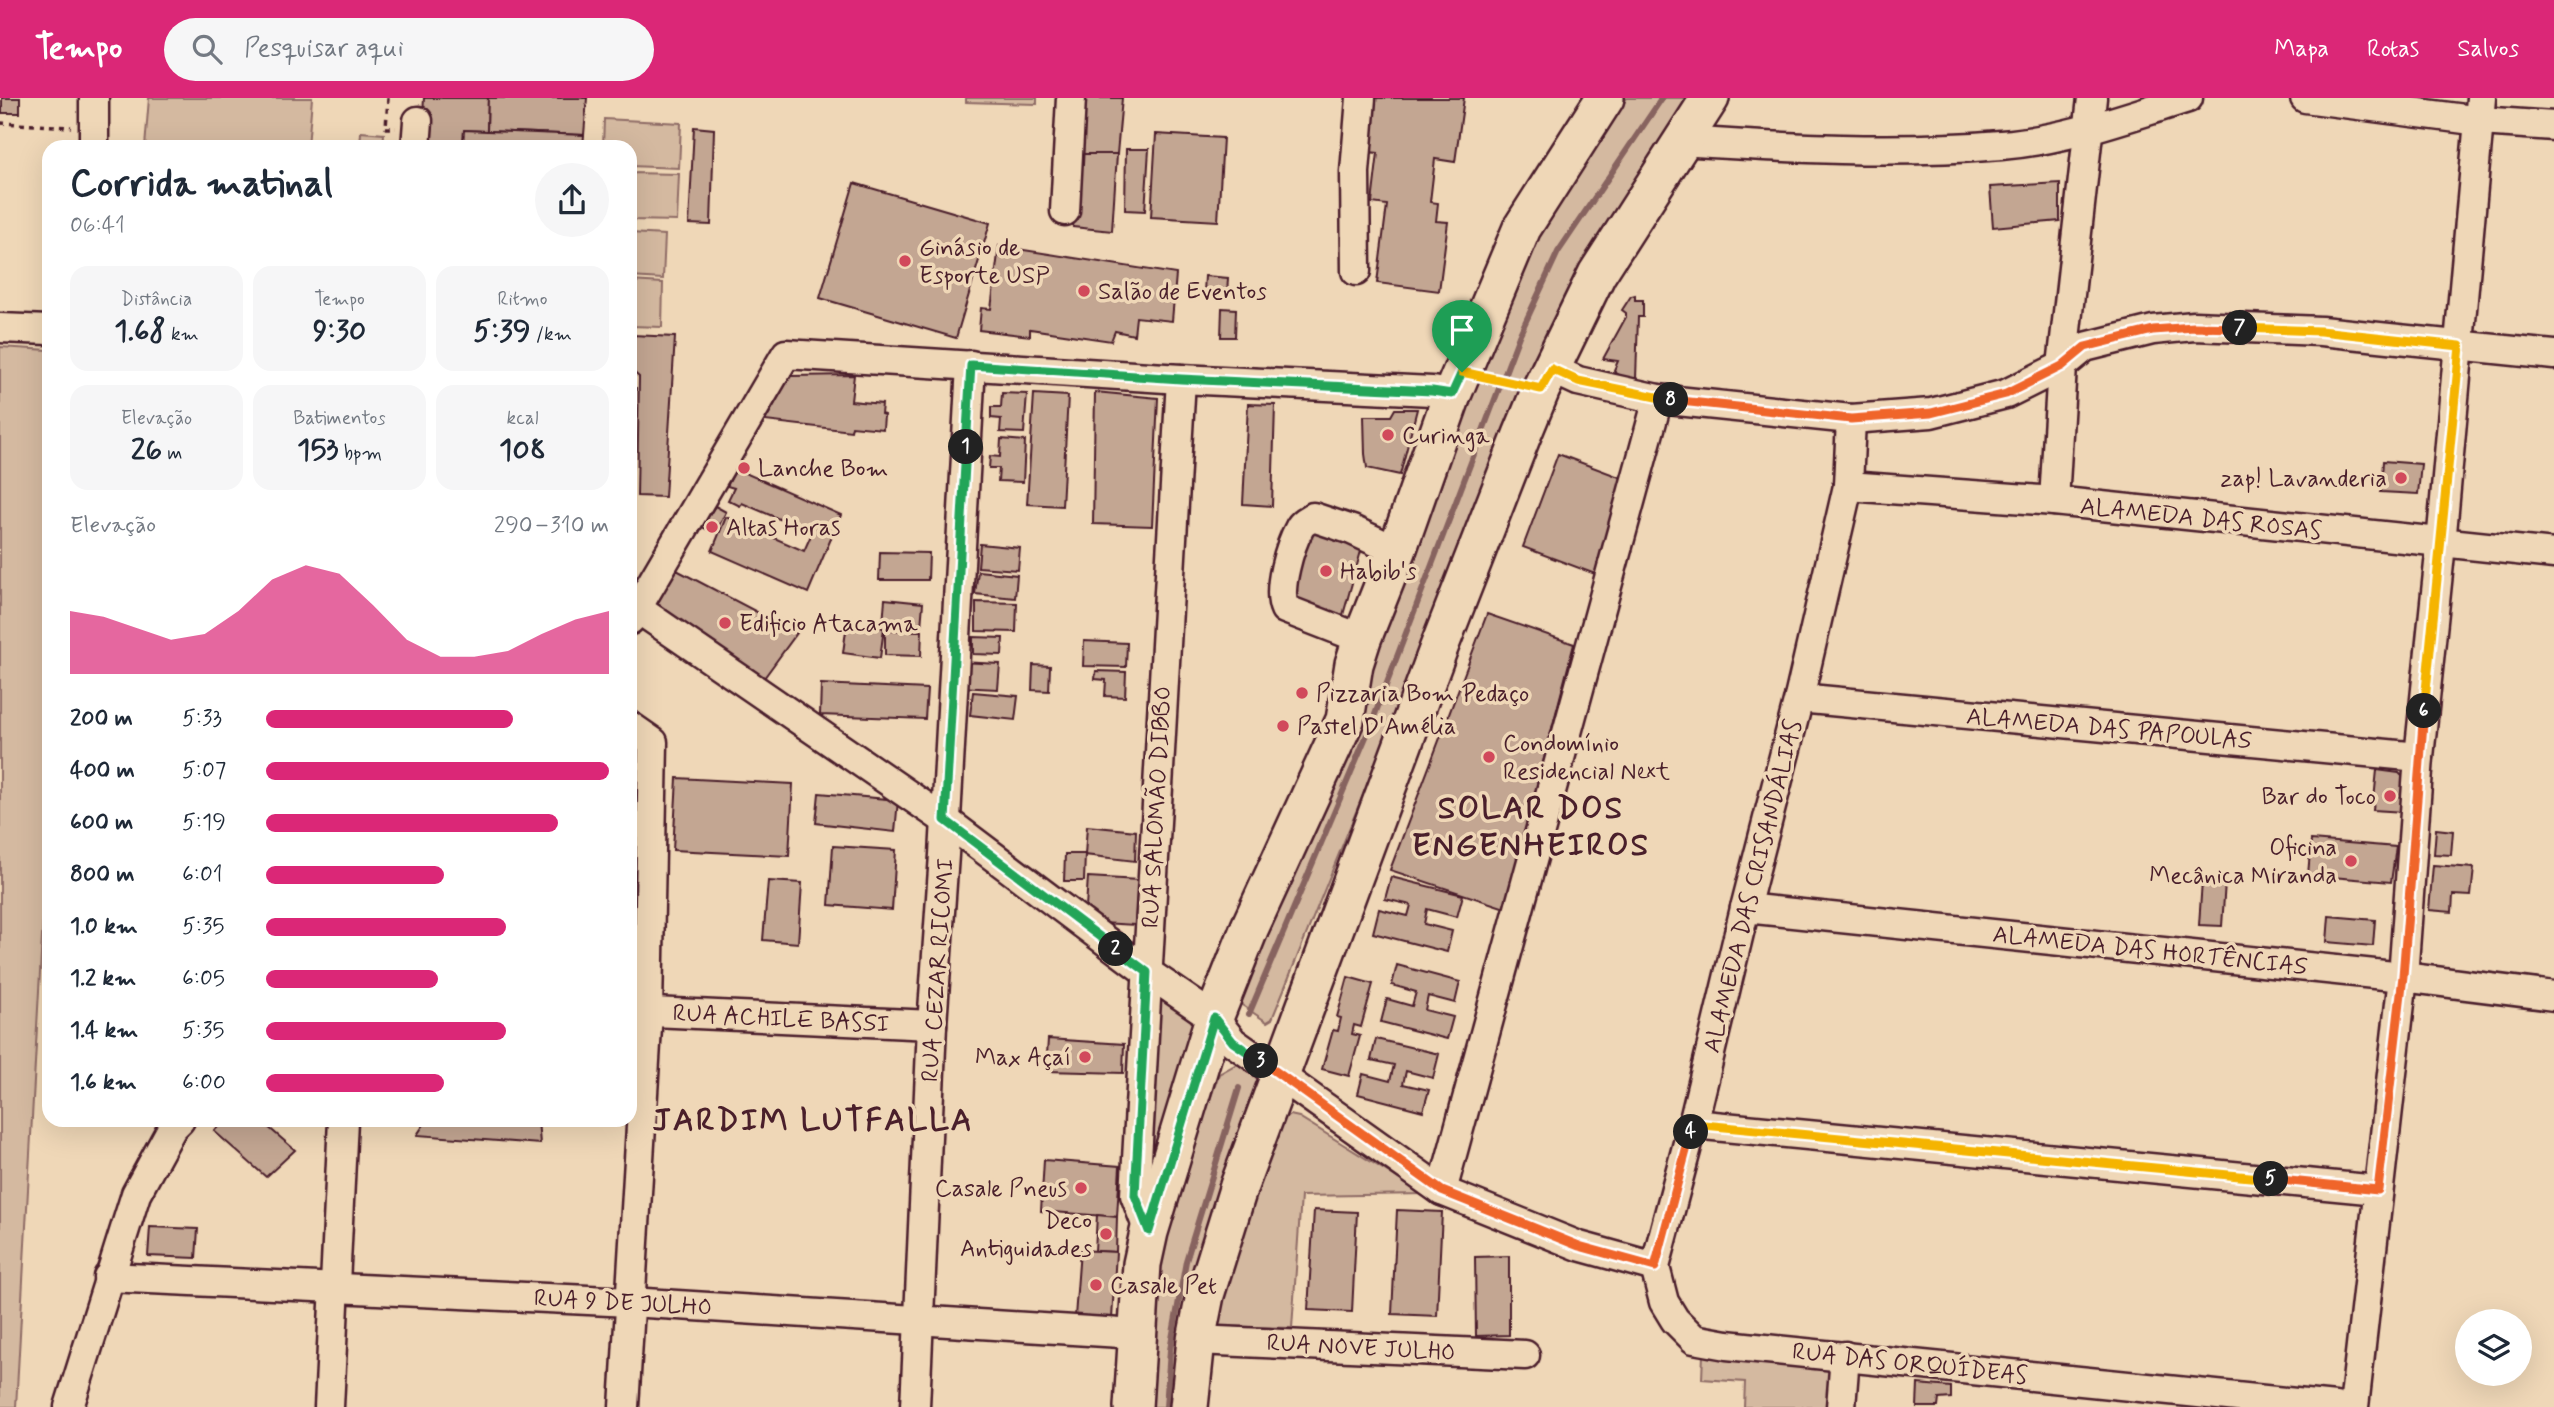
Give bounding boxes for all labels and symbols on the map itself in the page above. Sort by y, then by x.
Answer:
place label: Ginásio de Esporte USP [919,233,1050,292]
marker: Ginásio de Esporte USP [897,253,913,269]
place label: Salão de Eventos [1098,277,1267,308]
marker: Salão de Eventos [1076,283,1092,299]
pin [1432,300,1492,372]
pin: 7 [2222,310,2258,345]
pin: 8 [1654,382,1688,418]
place label: Curinga [1402,421,1490,452]
marker: Curinga [1380,427,1396,443]
pin: 1 [948,430,984,464]
place label: Lanche Bom [758,454,888,485]
marker: Lanche Bom [736,460,752,476]
place label: zap! Lavanderia [2221,464,2387,495]
marker: zap! Lavanderia [2393,470,2409,486]
street label: ALAMEDA DAS ROSAS [2078,491,2323,548]
place label: Altas Horas [726,513,840,544]
marker: Altas Horas [704,519,720,535]
place label: Habib's [1340,557,1417,588]
marker: Habib's [1318,563,1334,579]
place label: Edificio Atacama [739,609,918,640]
marker: Edificio Atacama [717,615,733,631]
place label: Pizzaria Bom Pedaço [1316,679,1529,710]
street label: RUA SALOMÃO DIBBO [1136,685,1179,929]
marker: Pizzaria Bom Pedaço [1294,685,1310,701]
pin: 6 [2406,694,2442,728]
street label: ALAMEDA DAS PAPOULAS [1965,702,2253,757]
place label: Pastel D'Amélia [1297,712,1456,743]
street label: ALAMEDA DAS CRISANDÁLIAS [1696,716,1810,1056]
marker: Pastel D'Amélia [1275,718,1291,734]
place label: Condomínio Residencial Next [1503,729,1670,788]
marker: Condomínio Residencial Next [1481,749,1497,765]
place label: Bar do Toco [2261,782,2376,813]
district label: SOLAR DOS ENGENHEIROS [1412,788,1650,867]
marker: Bar do Toco [2382,788,2398,804]
place label: Oficina Mecânica Miranda [2149,833,2337,892]
marker: Oficina Mecânica Miranda [2343,853,2359,869]
street label: RUA CEZAR RICOMI [915,857,962,1083]
street label: ALAMEDA DAS HORTÊNCIAS [1991,920,2309,983]
pin: 2 [1098,932,1134,966]
street label: RUA ACHILE BASSI [672,998,890,1041]
place label: Max Açaí [975,1043,1071,1074]
pin: 3 [1244,1044,1278,1079]
marker: Max Açaí [1077,1049,1093,1065]
district label: JARDIM LUTFALLA [652,1100,974,1142]
pin: 4 [1674,1114,1708,1150]
pin: 5 [2254,1162,2288,1196]
place label: Casale Pneus [935,1174,1067,1205]
marker: Casale Pneus [1073,1180,1089,1196]
place label: Deco Antiguidades [960,1206,1092,1265]
marker: Deco Antiguidades [1098,1226,1114,1242]
place label: Casale Pet [1110,1271,1217,1302]
marker: Casale Pet [1088,1277,1104,1293]
street label: RUA 9 DE JULHO [533,1283,713,1324]
street label: RUA NOVE JULHO [1266,1328,1456,1369]
street label: RUA DAS ORQUÍDEAS [1791,1336,2029,1392]

